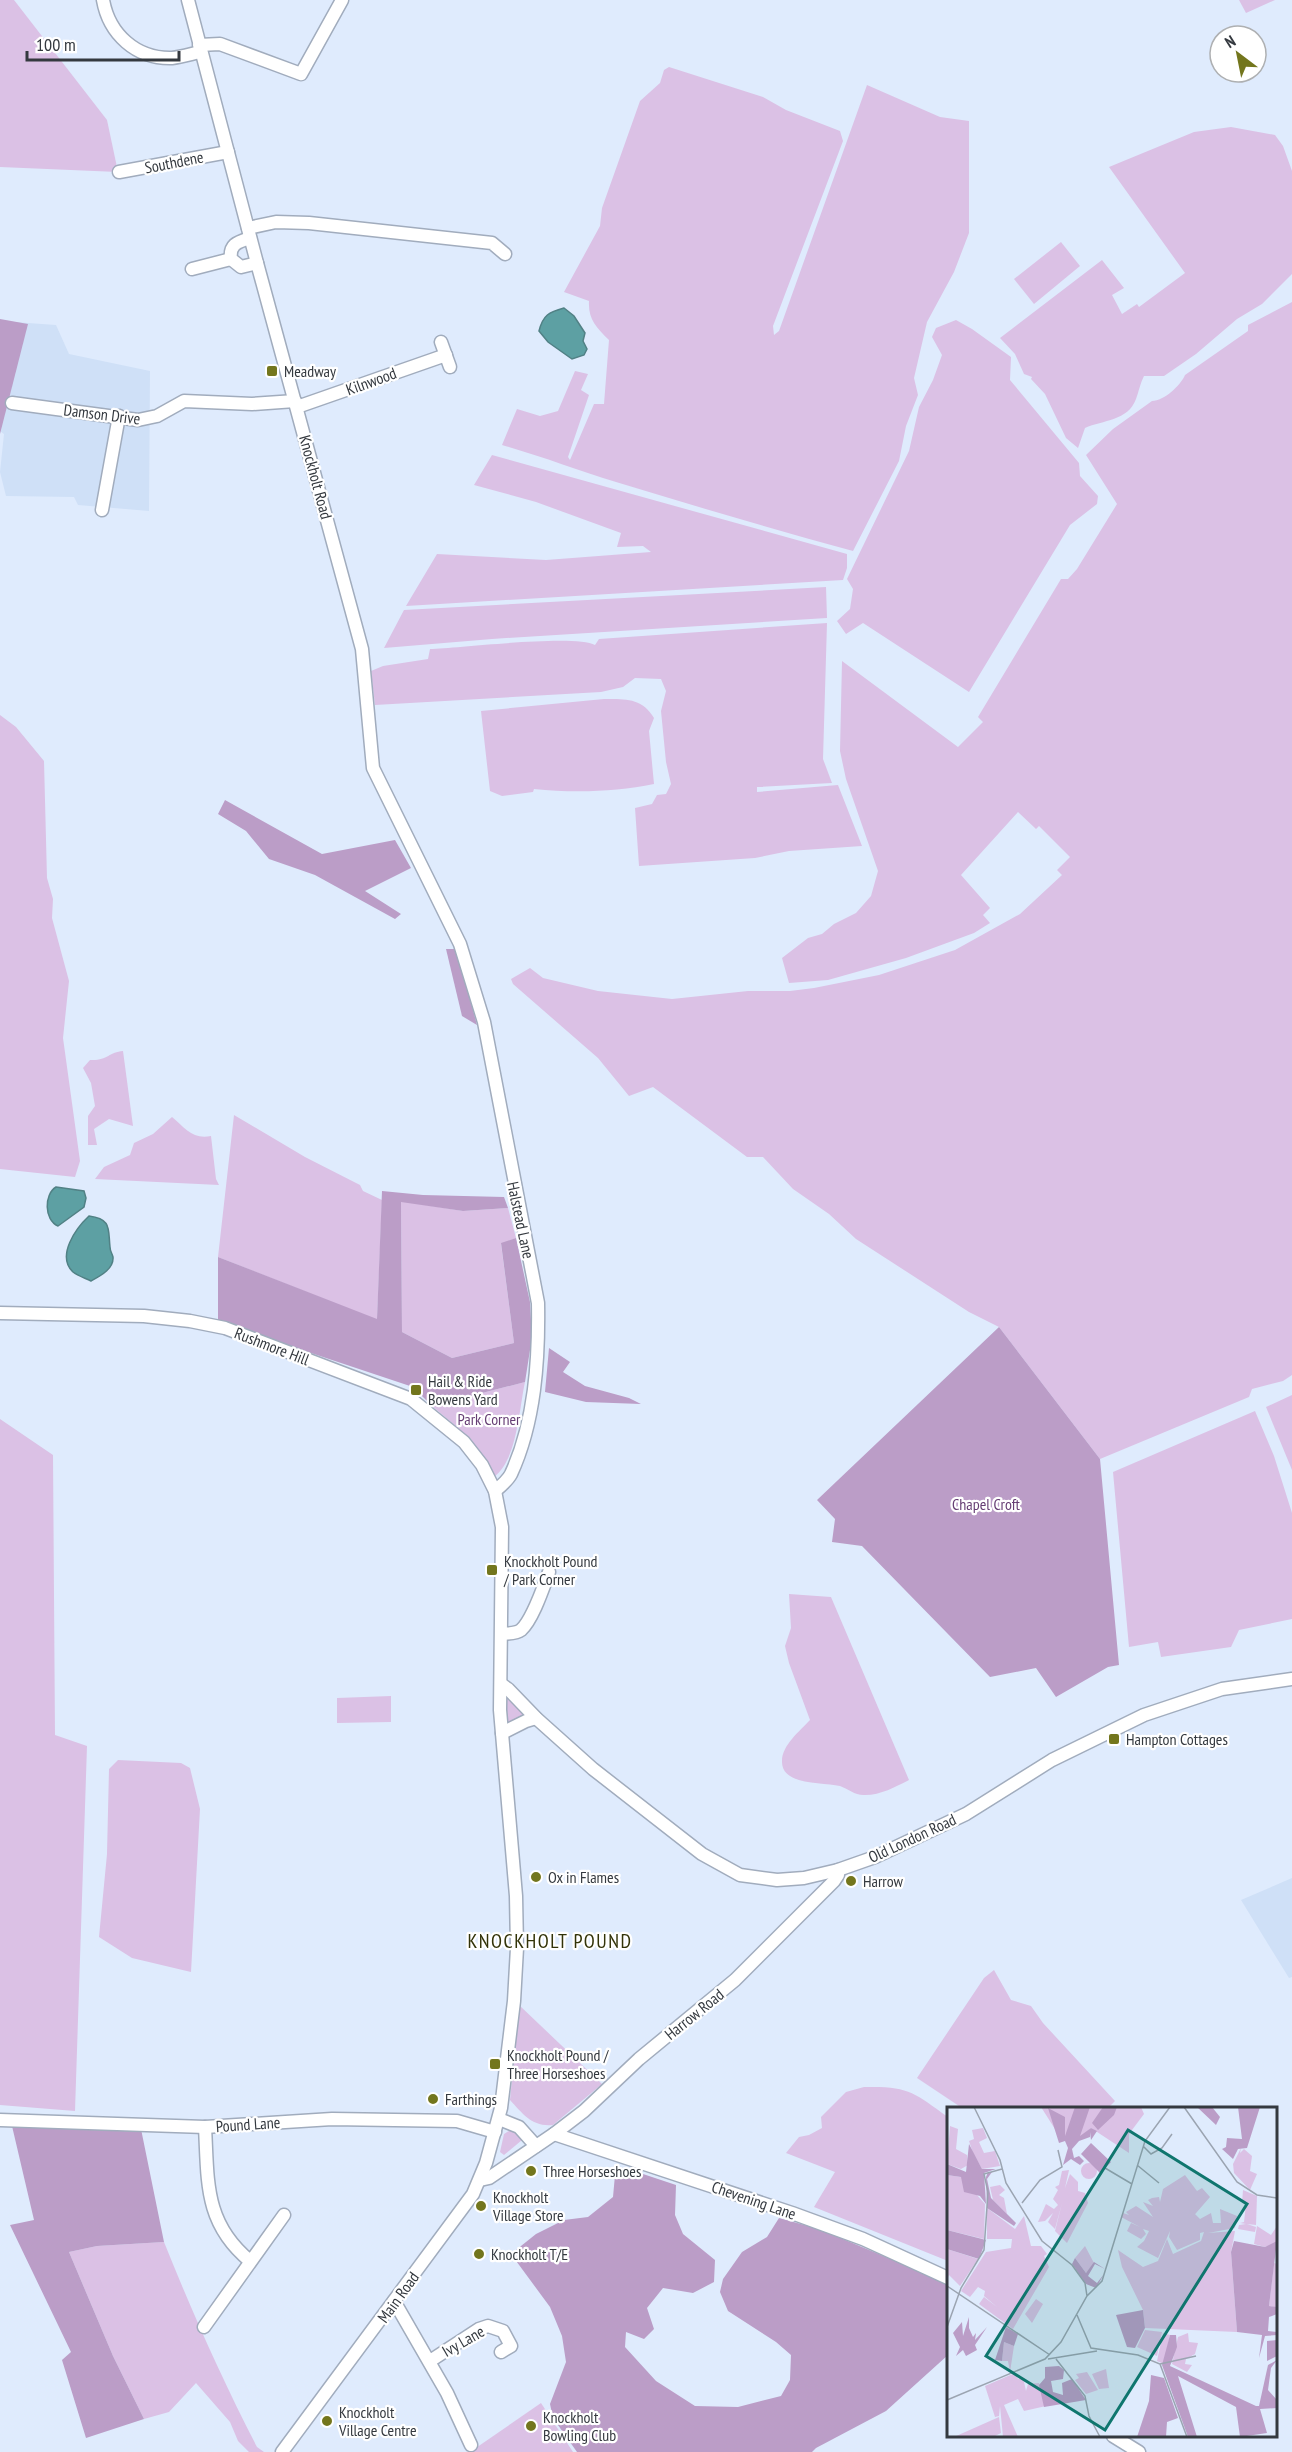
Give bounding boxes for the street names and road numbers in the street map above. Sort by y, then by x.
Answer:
street label: Southdene [143,147,205,177]
street label: Kilnwood [343,363,399,399]
street label: Damson Drive [63,399,141,429]
street label: Knockholt Road [295,433,337,521]
street label: Halstead Lane [503,1180,539,1260]
street label: Rushmore Hill [232,1323,312,1369]
street label: Old London Road [865,1809,959,1867]
street label: Harrow Road [660,1984,728,2044]
street label: Pound Lane [215,2112,281,2136]
street label: Chevening Lane [709,2176,799,2224]
street label: Main Road [373,2268,423,2326]
street label: Ivy Lane [438,2321,488,2361]

